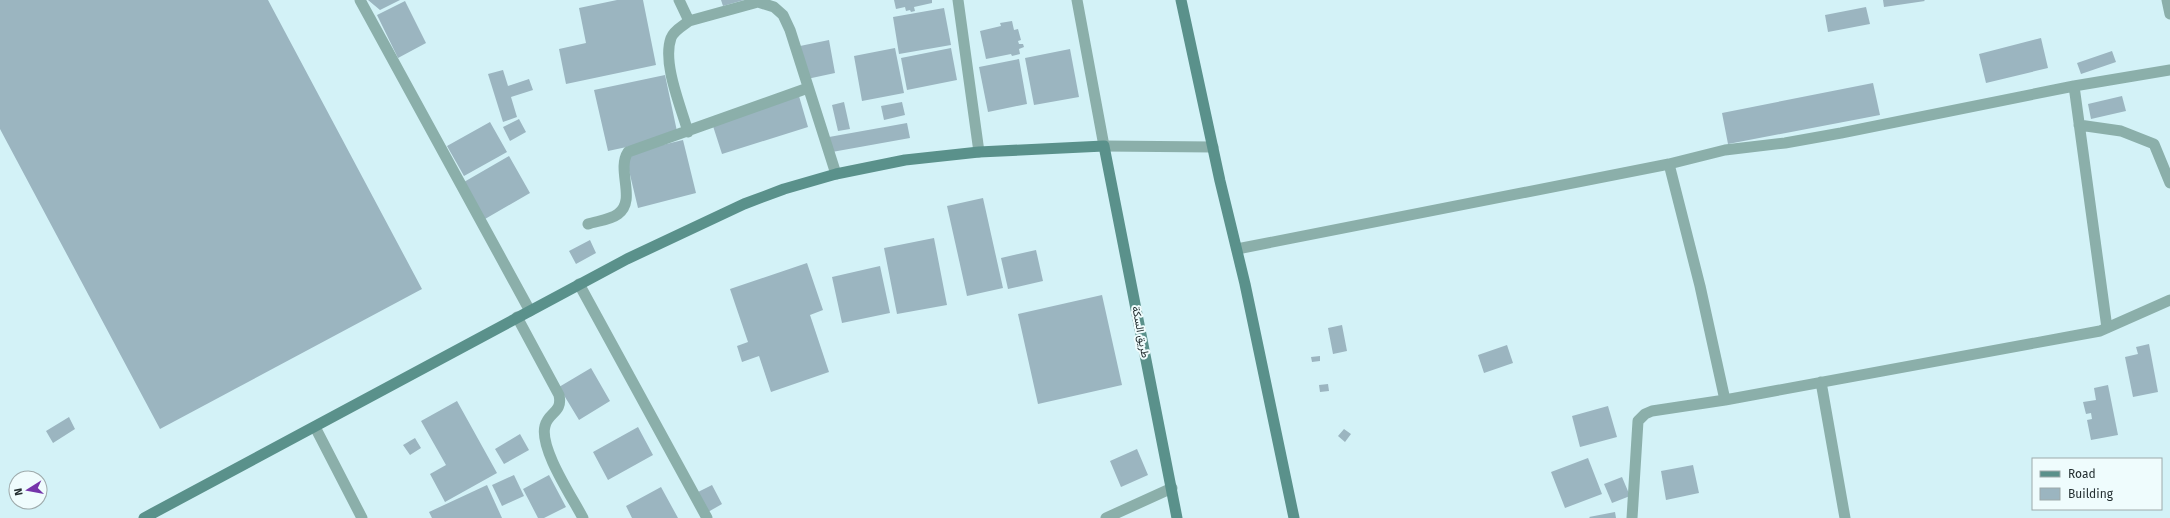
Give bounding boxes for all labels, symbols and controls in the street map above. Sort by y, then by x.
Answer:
street label: طريق السكة [1129,305,1152,359]
legend [2032,458,2162,510]
text: Road [2068,467,2096,481]
north arrow [8,470,48,510]
text: N [12,487,26,497]
text: Building [2068,487,2114,501]

